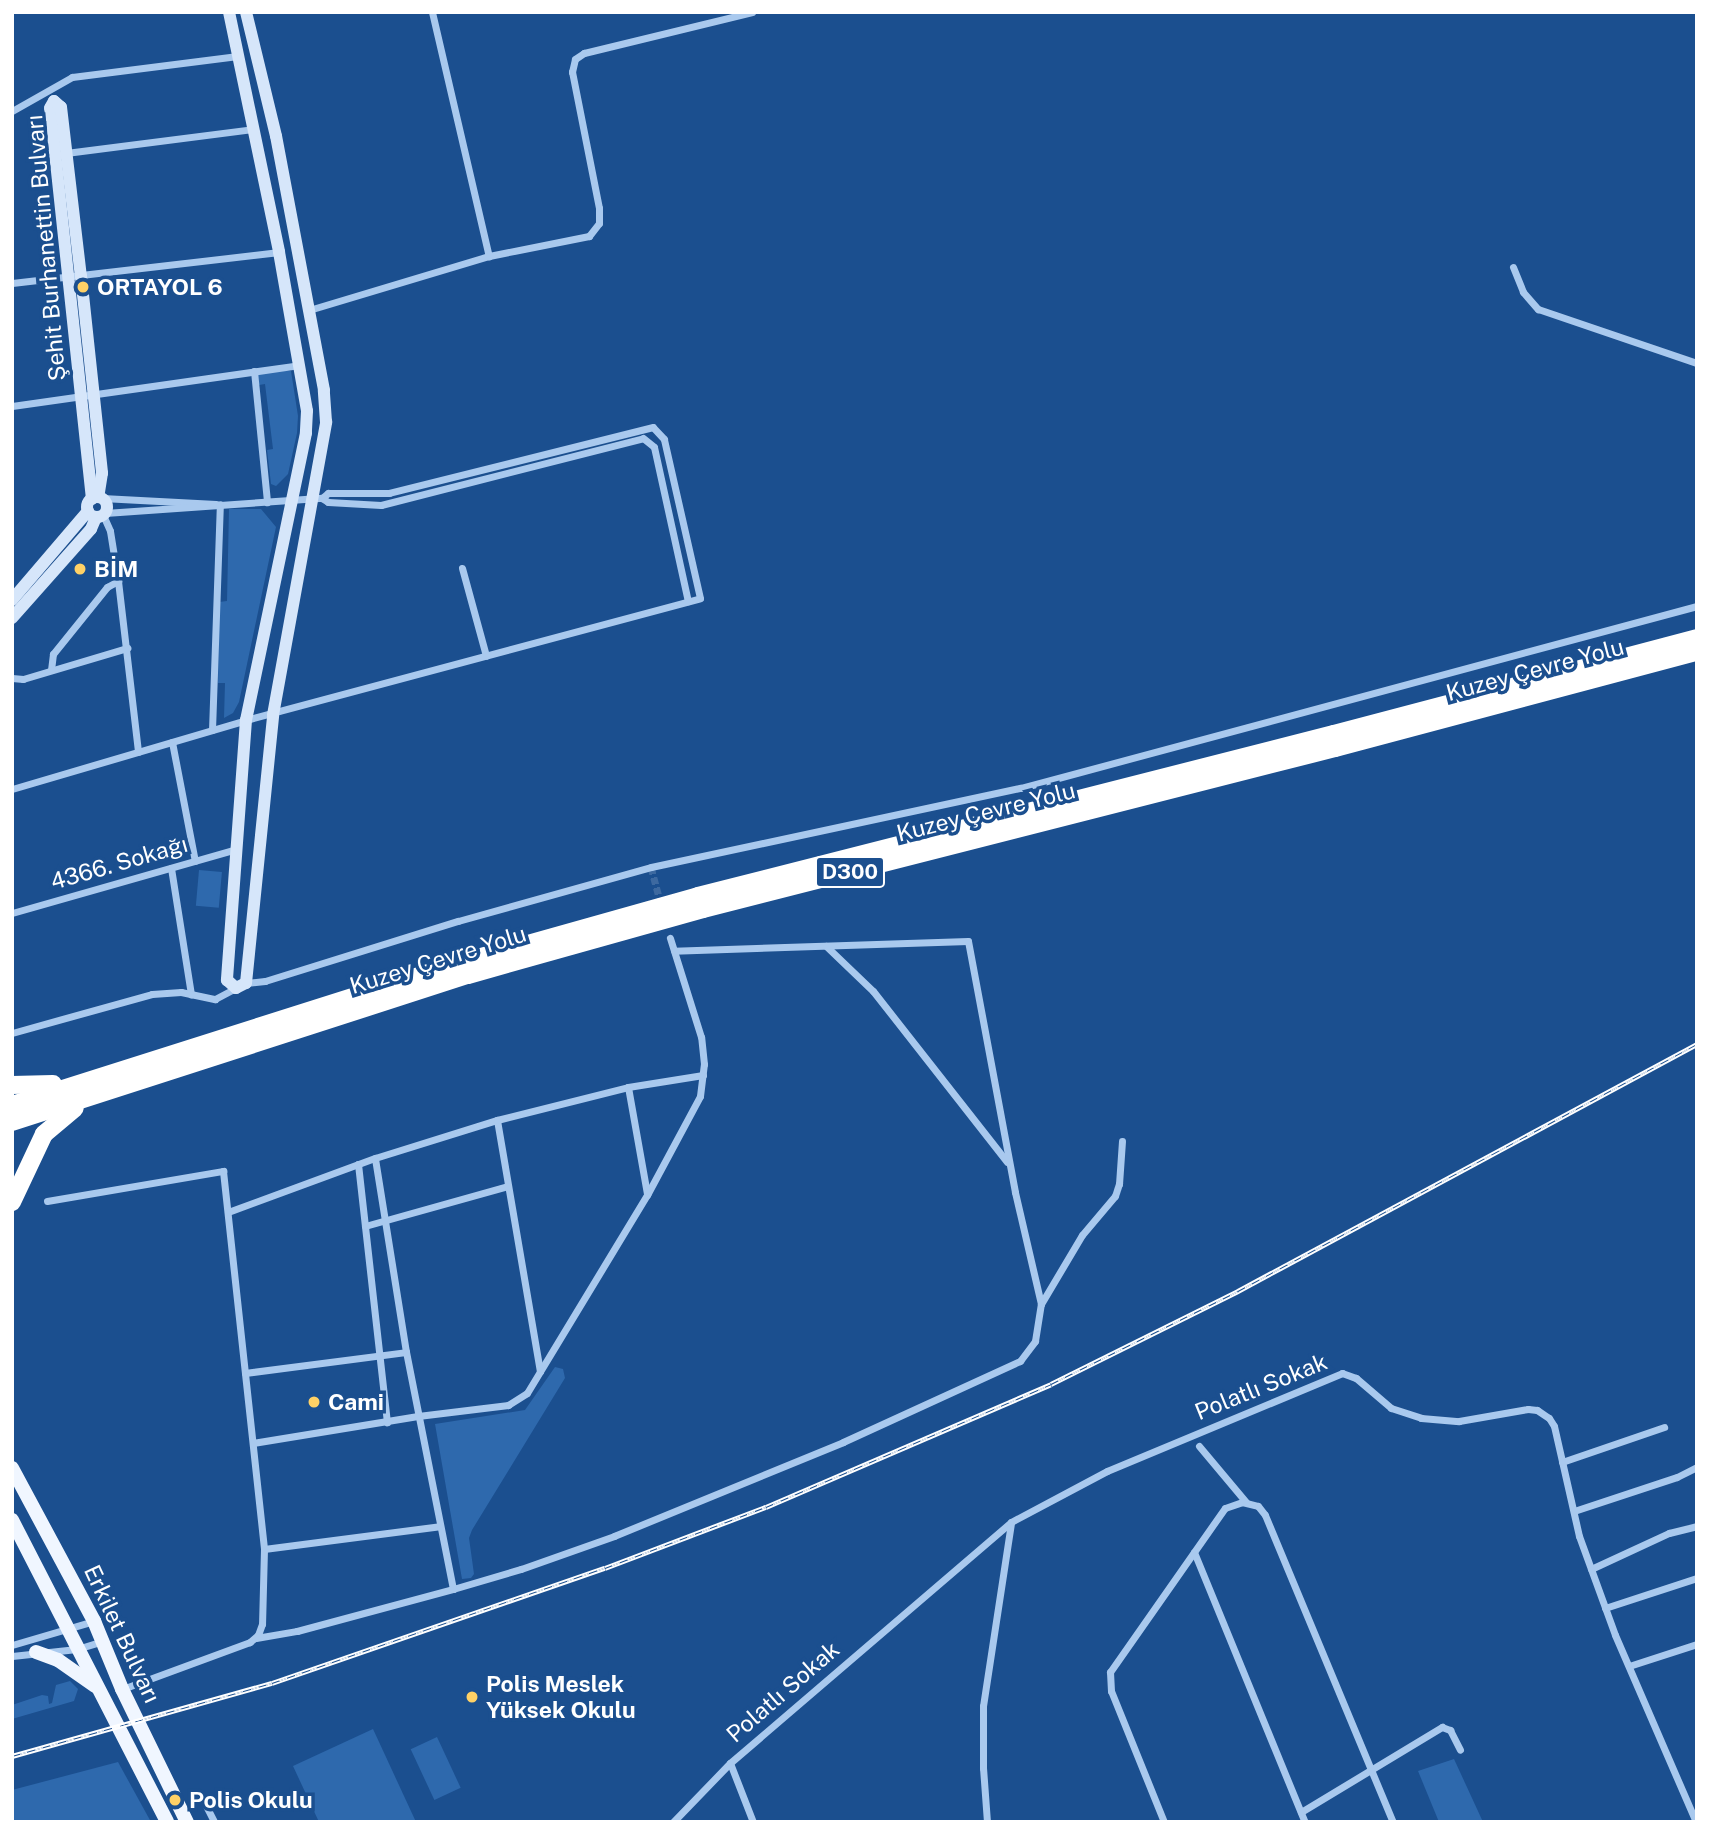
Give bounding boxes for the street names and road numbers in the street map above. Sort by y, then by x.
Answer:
street label: Şehit Burhanettin Bulvarı [21,114,71,382]
street label: Kuzey Çevre Yolu [1443,633,1627,707]
street label: Kuzey Çevre Yolu [894,776,1078,848]
street label: 4366. Sokağı [47,830,191,896]
road number: D300 [813,854,887,890]
street label: Kuzey Çevre Yolu [346,920,530,1000]
street label: Polatlı Sokak [1191,1348,1331,1426]
street label: Erkilet Bulvarı [78,1561,166,1707]
street label: Polatlı Sokak [721,1636,845,1748]

